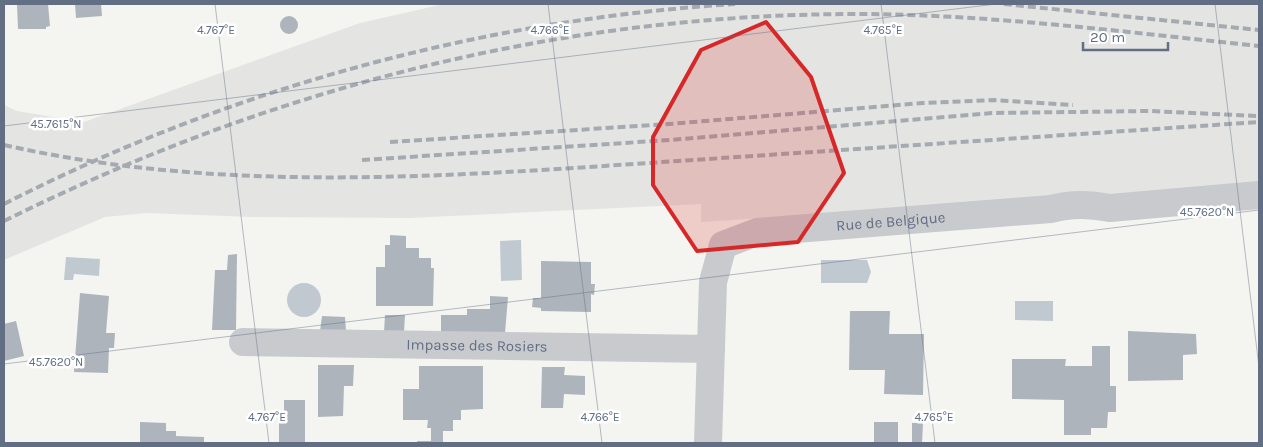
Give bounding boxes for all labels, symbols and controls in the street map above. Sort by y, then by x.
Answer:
scale bar [1083,20,1168,52]
text: 4.767°E [197,23,235,37]
text: 4.766°E [530,23,570,37]
text: 4.765°E [864,23,902,37]
text: 20 m [1090,28,1125,46]
text: 45.7615°N [30,117,82,131]
text: 45.7620°N [1180,205,1234,219]
street label: Rue de Belgique [836,208,946,235]
street label: Impasse des Rosiers [406,335,548,356]
text: 45.7620°N [29,355,83,369]
text: 4.767°E [248,410,286,424]
text: 4.766°E [580,410,620,424]
text: 4.765°E [915,410,953,424]

